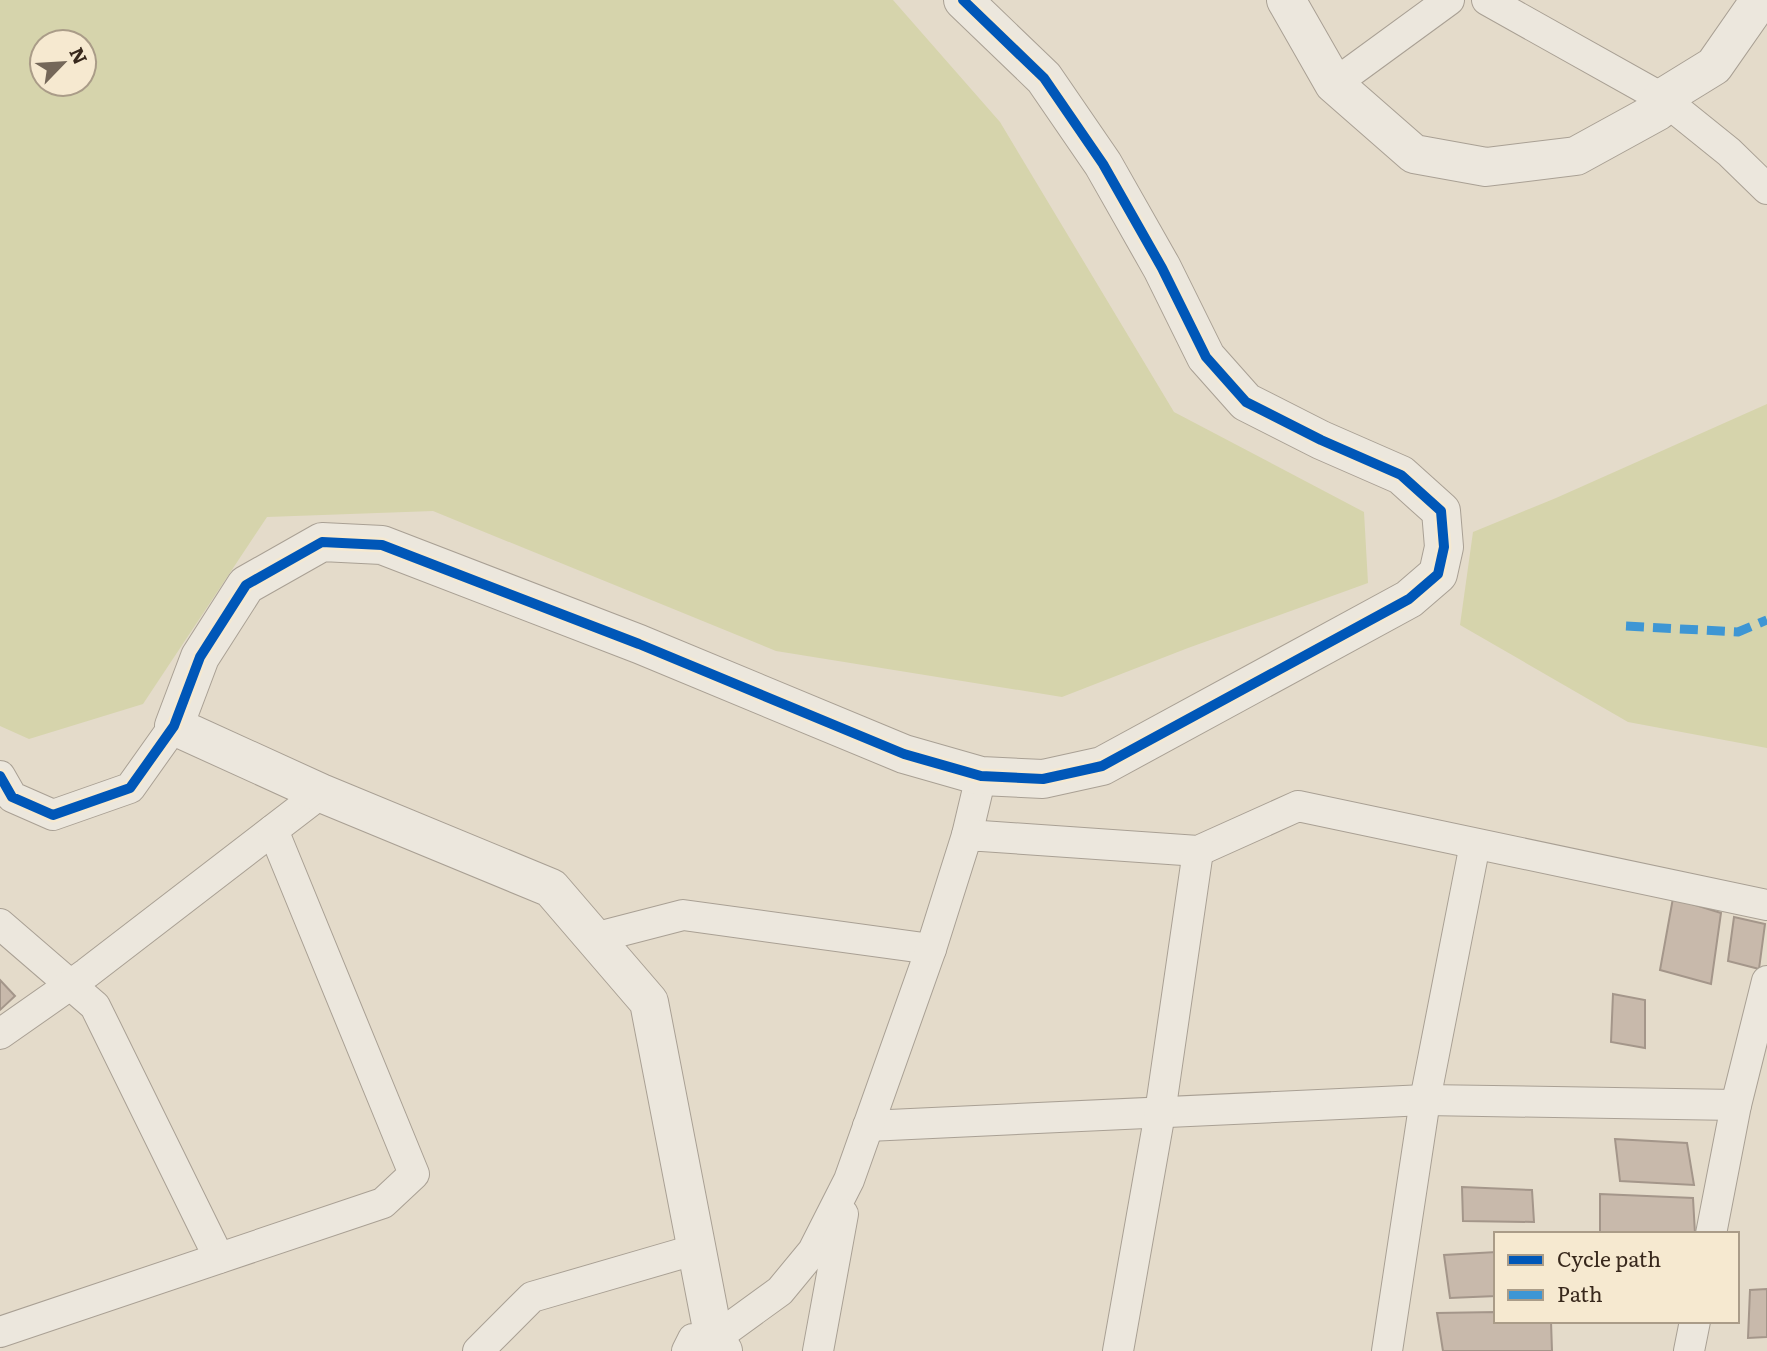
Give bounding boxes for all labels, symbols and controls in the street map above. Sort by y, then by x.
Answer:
north arrow [28,28,98,98]
text: N [63,42,95,69]
legend [1494,1232,1739,1323]
text: Cycle path [1557,1242,1661,1273]
text: Path [1557,1277,1603,1308]

